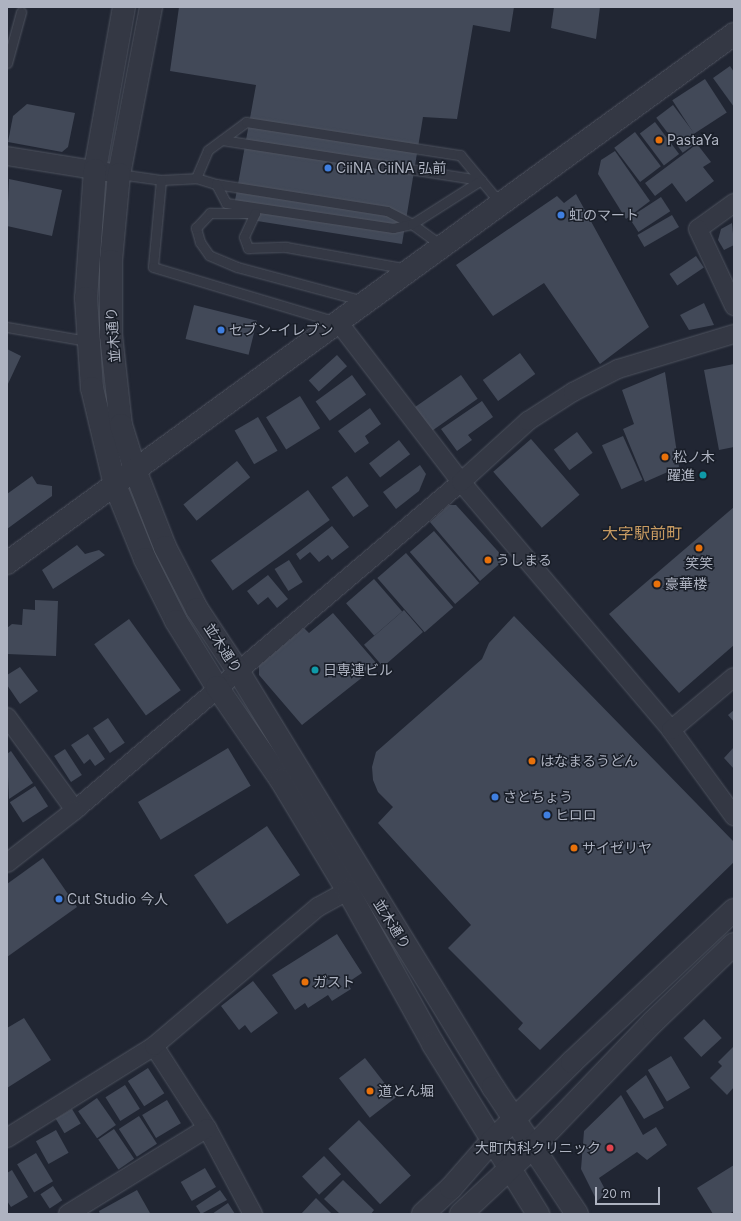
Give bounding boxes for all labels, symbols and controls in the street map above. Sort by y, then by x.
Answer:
place label: PastaYa [667,132,719,148]
marker: PastaYa [654,135,664,145]
place label: CiiNA CiiNA 弘前 [336,160,446,176]
marker: CiiNA CiiNA 弘前 [323,163,333,173]
place label: 虹のマート [569,207,639,223]
marker: 虹のマート [556,210,566,220]
street label: 並木通り [103,306,123,364]
place label: セブン-イレブン [229,322,333,338]
marker: セブン-イレブン [216,325,226,335]
place label: 松ノ木 [673,449,715,465]
marker: 松ノ木 [660,452,670,462]
place label: 躍進 [667,467,695,483]
marker: 躍進 [698,470,708,480]
district label: 大字駅前町 [602,523,682,543]
marker: 笑笑 [694,543,704,553]
place label: うしまる [496,552,552,568]
marker: うしまる [483,555,493,565]
place label: 笑笑 [685,555,713,571]
place label: 豪華楼 [665,576,707,592]
marker: 豪華楼 [652,579,662,589]
street label: 並木通り [201,620,245,676]
place label: 日専連ビル [323,662,393,678]
marker: 日専連ビル [310,665,320,675]
place label: はなまるうどん [540,753,638,769]
marker: はなまるうどん [527,756,537,766]
place label: さとちょう [503,789,573,805]
marker: さとちょう [490,792,500,802]
place label: ヒロロ [555,807,597,823]
marker: ヒロロ [542,810,552,820]
place label: サイゼリヤ [582,840,652,856]
marker: サイゼリヤ [569,843,579,853]
place label: Cut Studio 今人 [67,891,168,907]
marker: Cut Studio 今人 [54,894,64,904]
street label: 並木通り [370,896,414,952]
place label: ガスト [313,974,355,990]
marker: ガスト [300,977,310,987]
place label: 道とん堀 [378,1083,434,1099]
marker: 道とん堀 [365,1086,375,1096]
place label: 大町内科クリニック [475,1140,601,1156]
marker: 大町内科クリニック [604,1142,616,1154]
scale bar [597,1179,662,1205]
text: 20 m [602,1186,631,1201]

